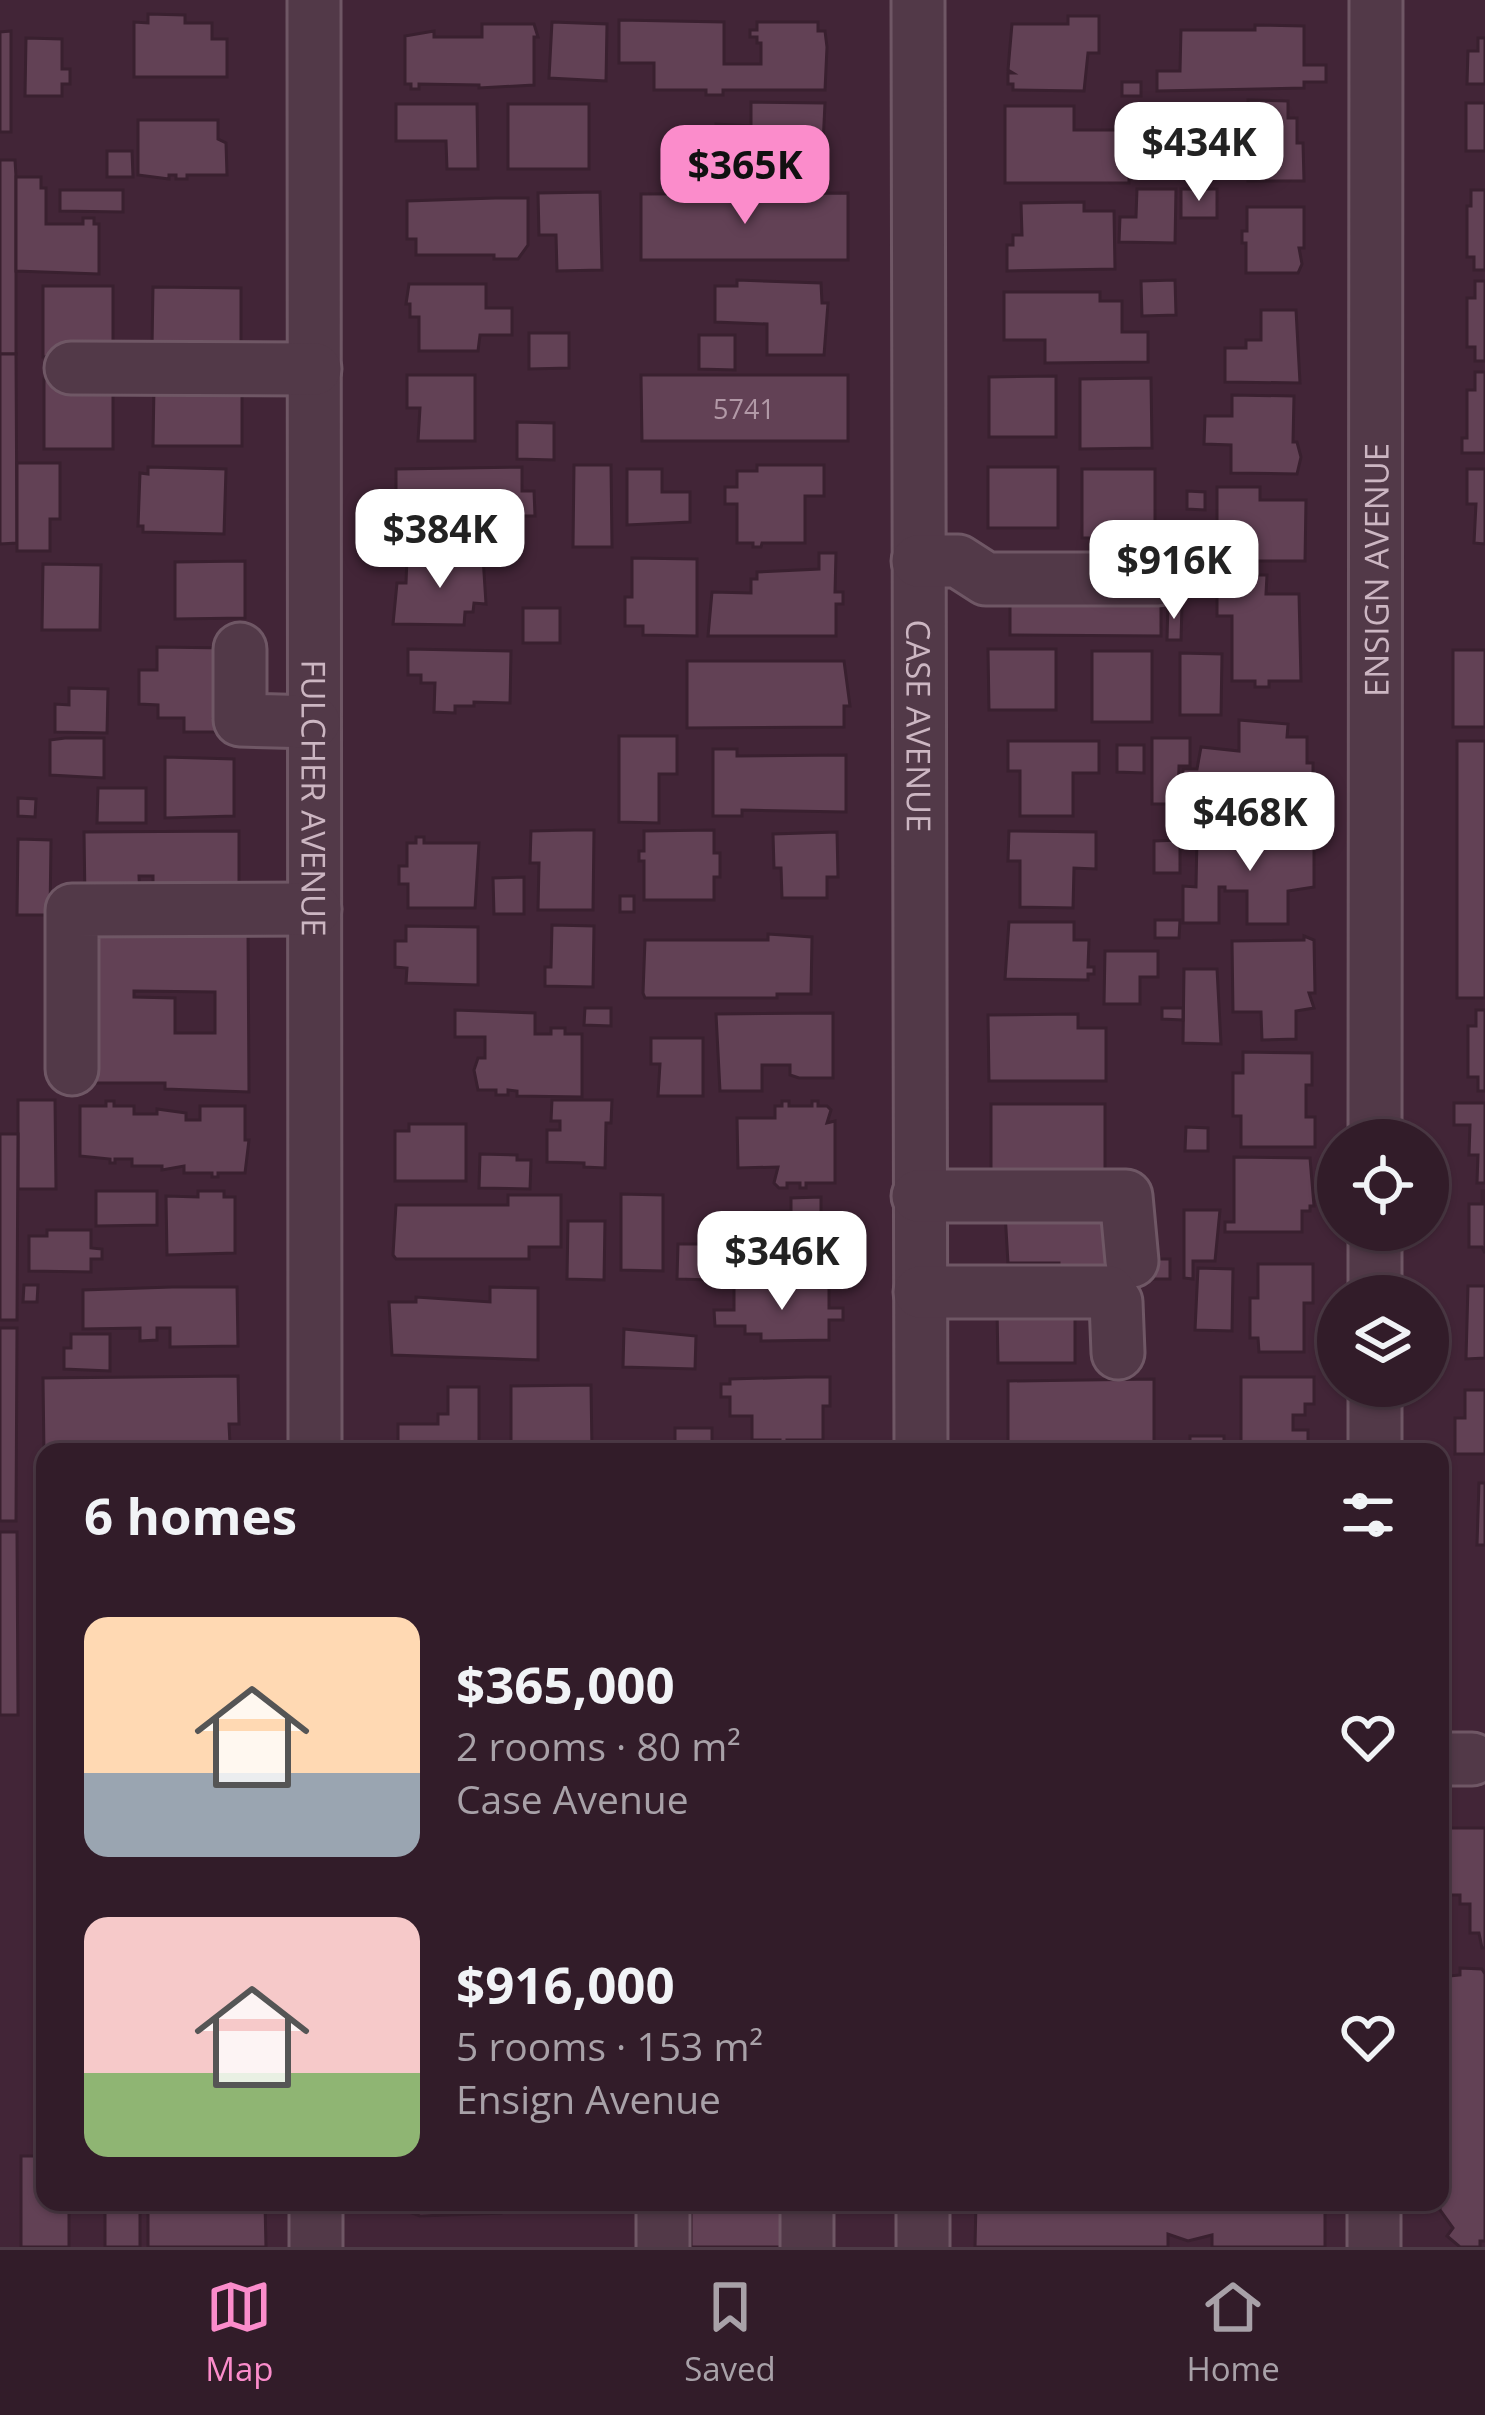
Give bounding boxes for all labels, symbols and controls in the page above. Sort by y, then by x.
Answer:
pin: $434K [1115,102,1283,204]
text: $434K [1141,114,1257,167]
pin: $365K [661,125,829,227]
text: $365K [687,137,803,190]
house number: 5741 [713,390,775,427]
street label: ENSIGN AVENUE [1353,443,1398,697]
pin: $384K [356,489,524,591]
text: $384K [382,501,498,554]
pin: $916K [1090,520,1258,622]
text: $916K [1116,532,1232,585]
street label: CASE AVENUE [897,620,942,832]
street label: FULCHER AVENUE [292,660,337,936]
pin: $468K [1166,772,1334,874]
text: $468K [1192,784,1308,837]
map controls [1317,1119,1449,1407]
button: locate [1317,1119,1449,1251]
pin: $346K [698,1211,866,1313]
text: $346K [724,1223,840,1276]
button: layers [1317,1275,1449,1407]
text: 6 homes [84,1480,297,1550]
icon: filters [1335,1482,1401,1548]
text: $365,000 [456,1649,675,1719]
icon: home [180,1665,324,1809]
icon: heart [1335,1704,1401,1770]
text: 2 rooms · 80 m² [456,1719,741,1772]
text: Case Avenue [456,1772,689,1825]
text: $916,000 [456,1949,675,2019]
icon: home [180,1965,324,2109]
icon: heart [1335,2004,1401,2070]
text: 5 rooms · 153 m² [456,2019,763,2072]
text: Ensign Avenue [456,2072,721,2125]
tab: Map [205,2274,274,2391]
tab: Saved [684,2274,776,2391]
tab: Home [1186,2274,1280,2391]

